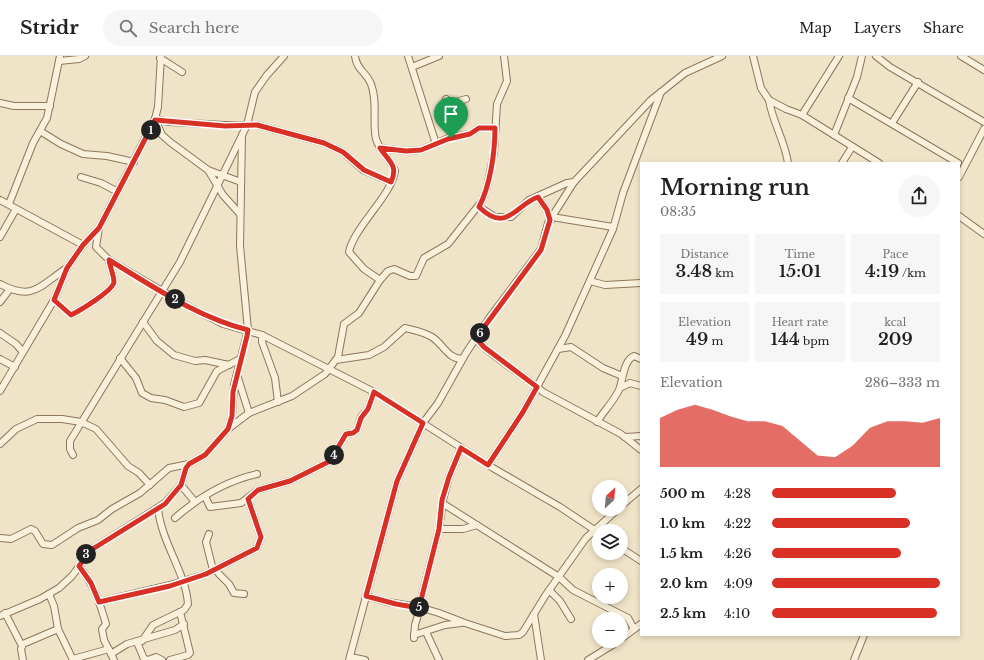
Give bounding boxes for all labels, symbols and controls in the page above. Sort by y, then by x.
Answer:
search box [103,10,383,46]
text: Stridr [20,16,79,39]
icon: search [117,17,139,39]
text: Search here [149,18,239,37]
text: Map [799,19,832,37]
text: Layers [854,19,901,37]
text: Share [923,19,964,37]
pin [434,97,468,138]
icon: arrive [440,103,462,125]
pin: 1 [141,120,161,140]
text: 1 [149,123,153,137]
text: Morning run [660,174,810,201]
button: share [898,175,940,217]
text: 08:35 [660,203,696,220]
text: Distance [680,247,729,261]
text: Time [785,247,815,261]
text: Pace [882,247,908,261]
text: 3.48 [675,261,712,282]
text: 15:01 [779,261,821,282]
text: 4:19 [865,261,899,282]
text: km [712,266,734,280]
text: /km [899,266,926,280]
pin: 2 [165,289,185,309]
text: 2 [171,292,179,306]
text: Elevation [678,315,731,329]
text: Heart rate [772,315,828,329]
text: kcal [884,315,906,329]
pin: 6 [470,323,490,343]
text: 6 [476,326,484,340]
text: 49 [686,329,708,350]
text: 144 [771,329,800,350]
text: 209 [878,329,913,350]
text: m [708,334,723,348]
text: bpm [800,334,829,348]
text: Elevation [660,374,723,391]
text: 286–333 m [865,374,940,391]
pin: 4 [324,445,344,465]
text: 4 [330,448,338,462]
north arrow [592,480,628,516]
map controls [592,480,628,648]
text: 500 m [660,485,705,502]
text: 4:28 [724,485,751,502]
text: 1.0 km [660,515,705,532]
text: 4:22 [724,515,751,532]
button: layers [592,524,628,560]
pin: 3 [76,544,96,564]
text: 1.5 km [660,545,703,562]
text: 4:26 [724,545,752,562]
text: 3 [82,547,90,561]
button: + [592,568,628,604]
text: 2.0 km [660,575,708,592]
text: 4:09 [724,575,753,592]
pin: 5 [409,597,429,617]
text: 5 [416,600,422,614]
text: 2.5 km [660,605,706,622]
text: 4:10 [724,605,750,622]
button: − [592,612,628,648]

